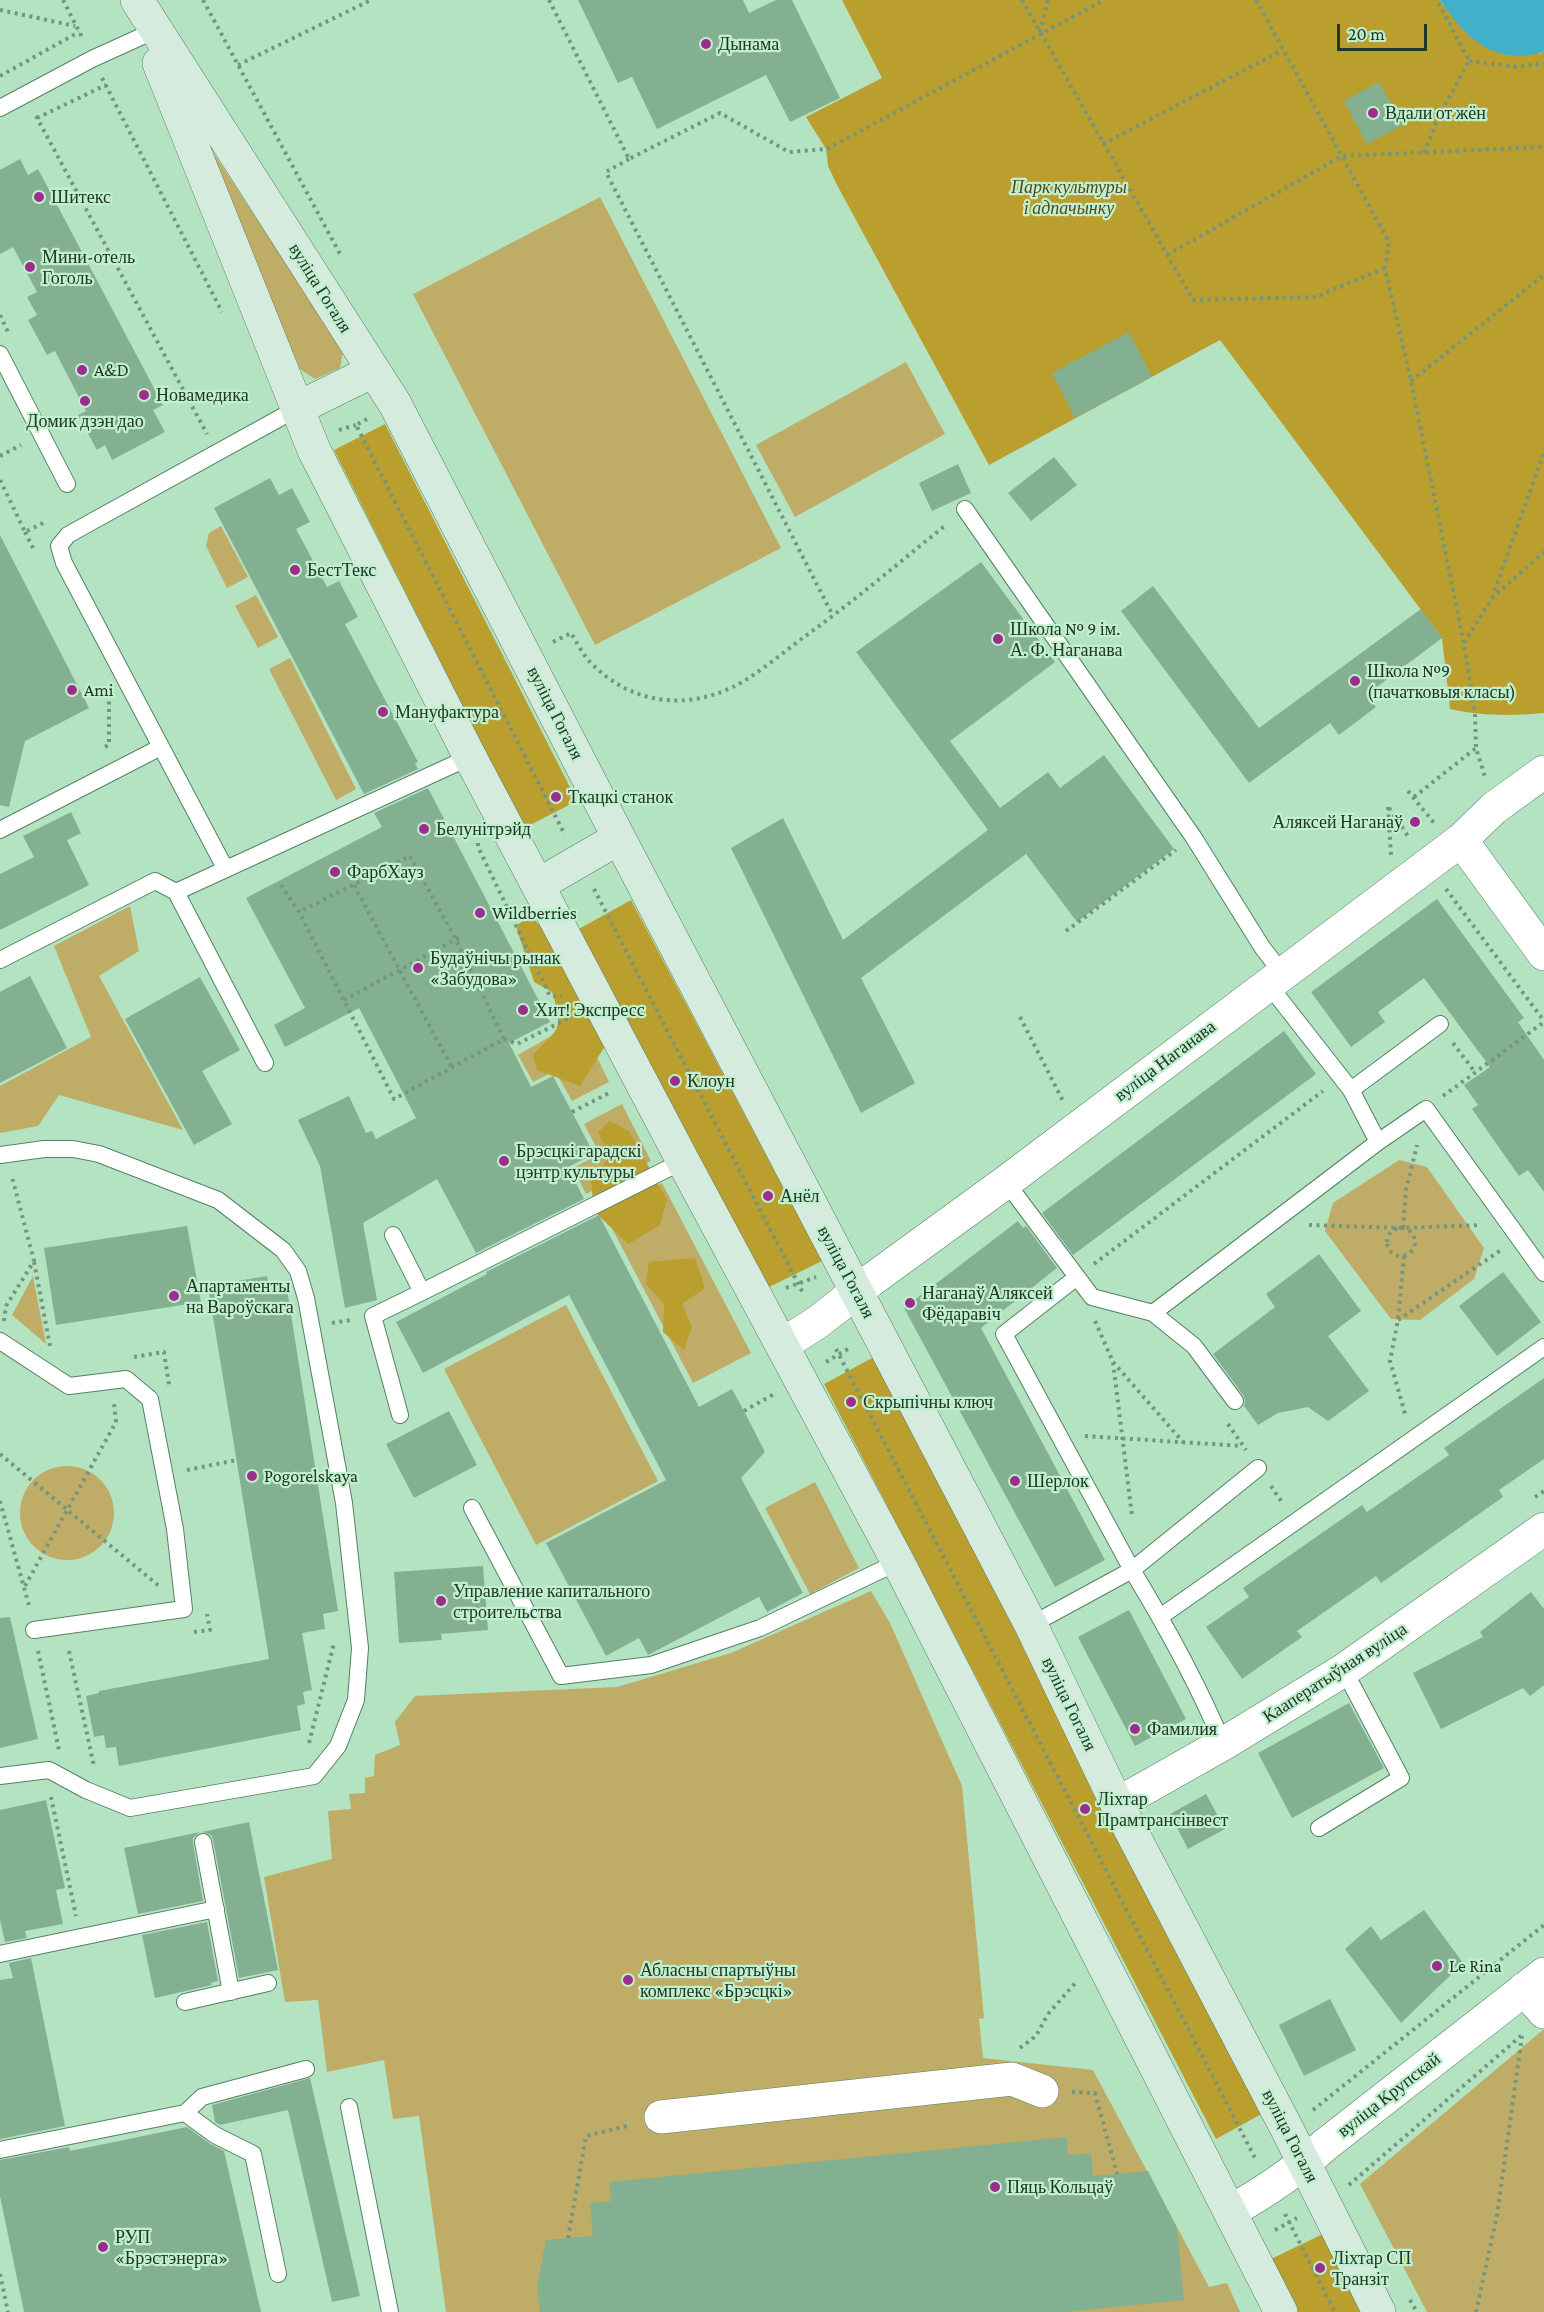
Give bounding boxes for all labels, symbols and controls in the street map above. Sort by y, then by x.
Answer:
scale bar [1340,12,1430,50]
text: 20 m [1348,24,1385,44]
place label: Дынама [718,33,779,55]
marker: Дынама [699,37,713,51]
place label: Вдали от жён [1385,102,1486,124]
marker: Вдали от жён [1366,106,1380,120]
park label: Парк культуры і адпачынку [1011,176,1127,219]
place label: Шитекс [51,186,111,208]
marker: Шитекс [32,190,46,204]
street label: вуліца Гогаля [284,239,356,337]
place label: Мини-отель Гоголь [42,246,135,288]
marker: Мини-отель Гоголь [23,260,37,274]
place label: A&D [94,359,129,381]
marker: A&D [75,363,89,377]
place label: Новамедика [156,384,249,406]
marker: Новамедика [137,388,151,402]
marker: Домик дзэн дао [78,394,92,408]
place label: Домик дзэн дао [26,410,144,432]
place label: БестТекс [307,559,376,581]
marker: БестТекс [288,563,302,577]
place label: Школа № 9 ім. А. Ф. Наганава [1010,618,1122,660]
marker: Школа № 9 ім. А. Ф. Наганава [991,632,1005,646]
place label: Школа №9 (пачатковыя класы) [1367,660,1516,702]
street label: вуліца Гогаля [522,663,588,763]
marker: Школа №9 (пачатковыя класы) [1348,674,1362,688]
place label: Ami [84,679,113,701]
marker: Ami [65,683,79,697]
place label: Мануфактура [395,701,499,723]
marker: Мануфактура [376,705,390,719]
place label: Ткацкі станок [568,786,673,808]
marker: Ткацкі станок [549,790,563,804]
place label: Аляксей Наганаў [1272,811,1403,833]
marker: Аляксей Наганаў [1408,815,1422,829]
place label: Белунітрэйд [436,818,531,840]
marker: Белунітрэйд [417,822,431,836]
place label: ФарбХауз [347,861,424,883]
marker: ФарбХауз [328,865,342,879]
place label: Wildberries [492,902,577,924]
marker: Wildberries [473,906,487,920]
place label: Будаўнічы рынак «Забудова» [430,947,561,990]
marker: Будаўнічы рынак «Забудова» [411,961,425,975]
place label: Хит! Экспресс [535,999,645,1021]
marker: Хит! Экспресс [516,1003,530,1017]
street label: вуліца Наганава [1110,1016,1220,1106]
place label: Клоун [687,1070,735,1092]
marker: Клоун [668,1074,682,1088]
place label: Брэсцкі гарадскі цэнтр культуры [516,1140,642,1182]
marker: Брэсцкі гарадскі цэнтр культуры [497,1154,511,1168]
place label: Анёл [780,1185,820,1207]
marker: Анёл [761,1189,775,1203]
street label: вуліца Гогаля [813,1222,879,1322]
place label: Апартаменты на Вароўскага [186,1275,294,1318]
place label: Наганаў Аляксей Фёдаравіч [922,1282,1053,1324]
marker: Апартаменты на Вароўскага [167,1289,181,1303]
marker: Наганаў Аляксей Фёдаравіч [903,1296,917,1310]
place label: Скрыпічны ключ [863,1391,993,1413]
marker: Скрыпічны ключ [844,1395,858,1409]
place label: Pogorelskaya [264,1465,358,1487]
marker: Pogorelskaya [245,1469,259,1483]
place label: Шерлок [1027,1470,1089,1492]
marker: Шерлок [1008,1474,1022,1488]
place label: Управление капитального строительства [453,1580,650,1622]
marker: Управление капитального строительства [434,1594,448,1608]
street label: Кааператыўная вуліца [1259,1618,1411,1728]
street label: вуліца Гогаля [1037,1654,1101,1754]
place label: Фамилия [1147,1718,1217,1740]
marker: Фамилия [1128,1722,1142,1736]
place label: Ліхтар Прамтрансінвест [1097,1788,1228,1830]
marker: Ліхтар Прамтрансінвест [1078,1802,1092,1816]
place label: Le Rina [1449,1955,1502,1977]
place label: Абласны спартыўны комплекс «Брэсцкі» [640,1959,796,2002]
marker: Le Rina [1430,1959,1444,1973]
marker: Абласны спартыўны комплекс «Брэсцкі» [621,1973,635,1987]
street label: вуліца Крупскай [1333,2048,1445,2142]
street label: вуліца Гогаля [1257,2086,1323,2186]
place label: Пяць Кольцаў [1007,2176,1113,2198]
marker: Пяць Кольцаў [988,2180,1002,2194]
place label: РУП «Брэстэнерга» [115,2226,228,2268]
marker: РУП «Брэстэнерга» [96,2240,110,2254]
place label: Ліхтар СП Транзіт [1332,2247,1411,2290]
marker: Ліхтар СП Транзіт [1313,2261,1327,2275]

